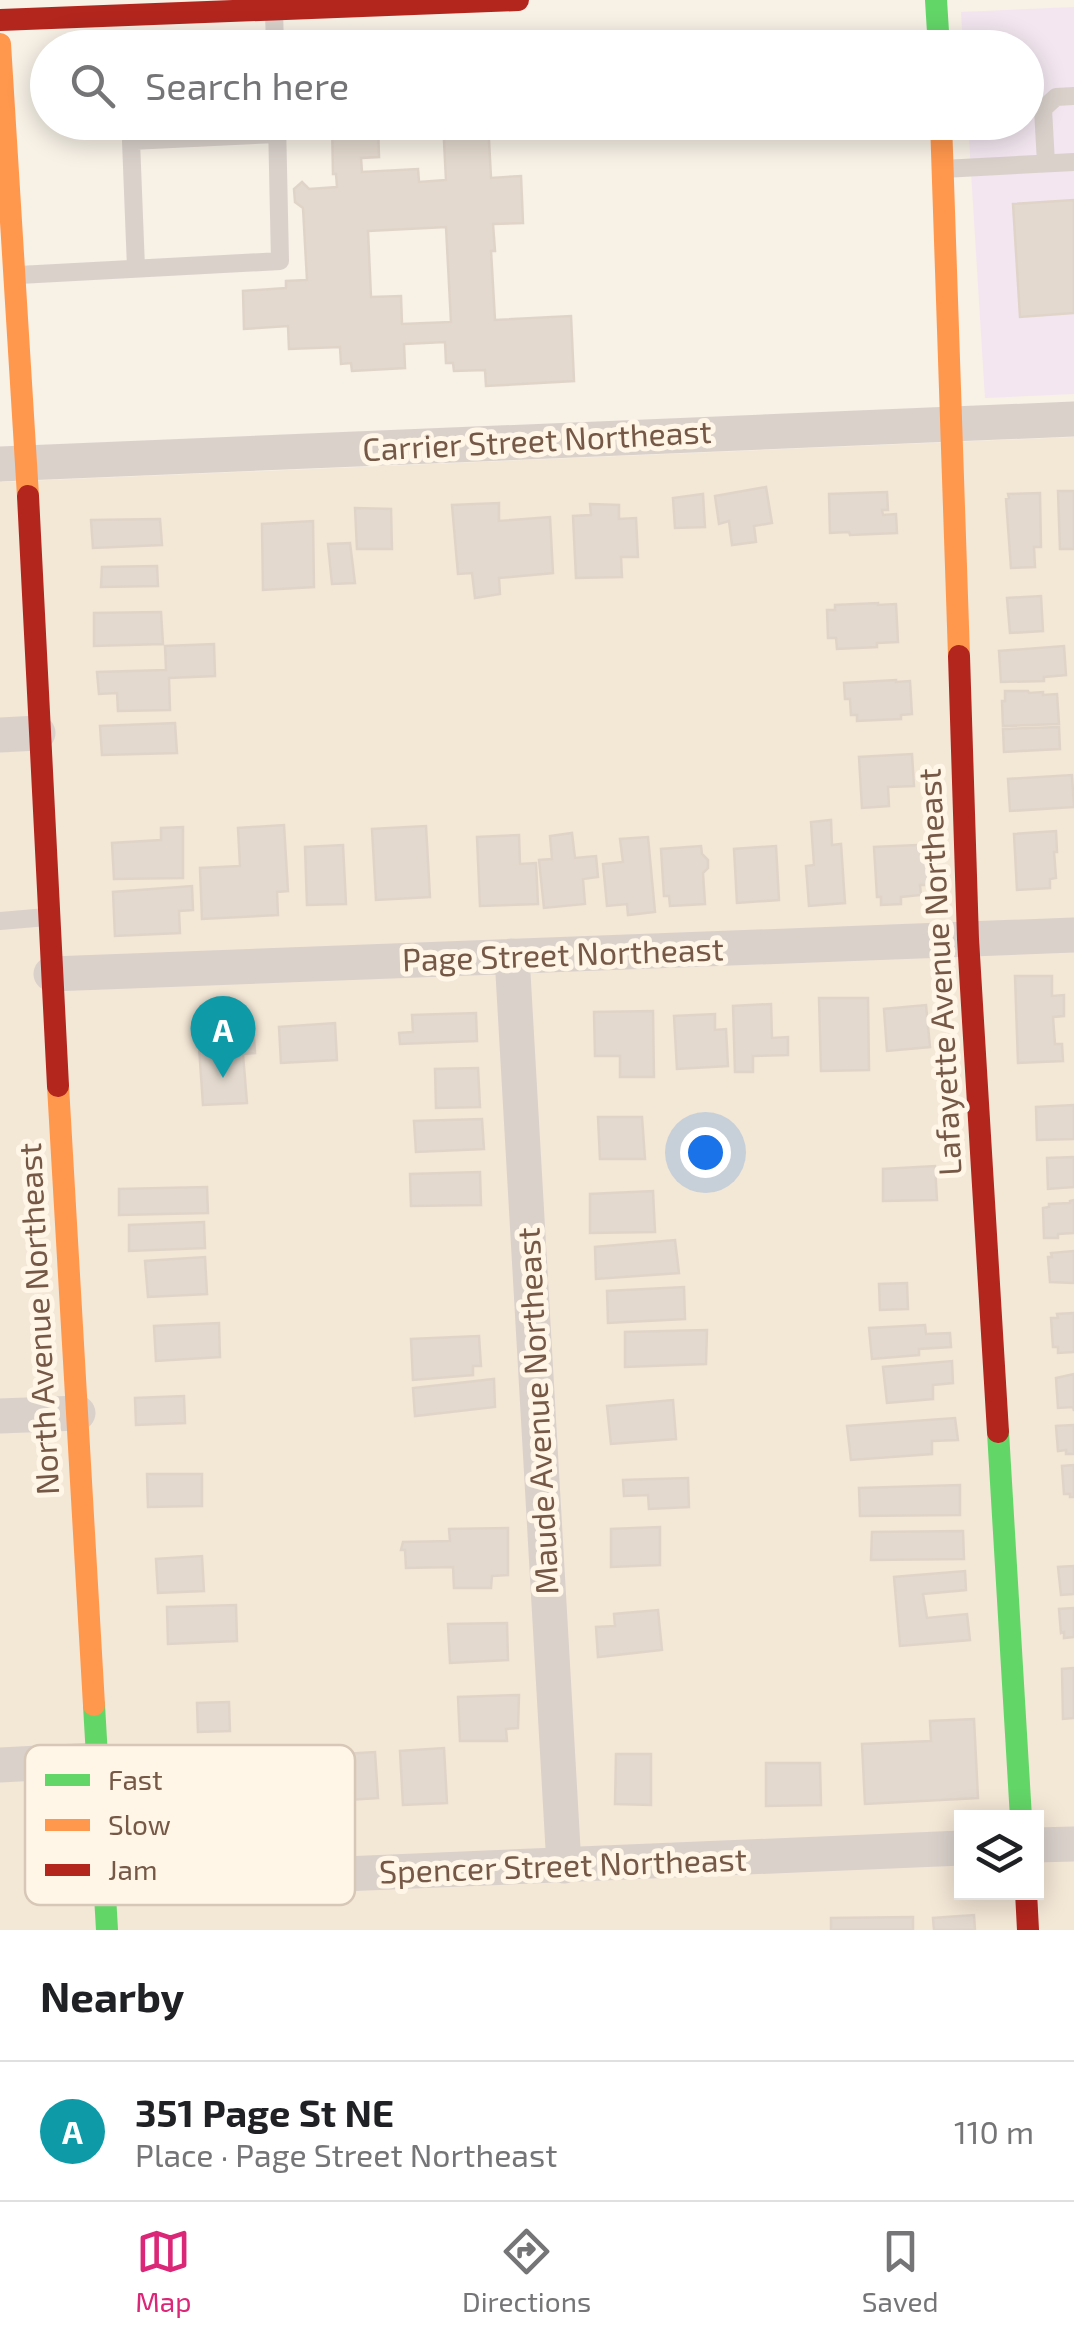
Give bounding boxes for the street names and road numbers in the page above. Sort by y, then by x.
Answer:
street label: Carrier Street Northeast [361,411,712,467]
street label: Lafayette Avenue Northeast [908,768,968,1177]
street label: Page Street Northeast [401,928,724,978]
street label: North Avenue Northeast [9,1142,65,1496]
street label: Maude Avenue Northeast [507,1227,565,1596]
street label: Spencer Street Northeast [378,1839,747,1889]

